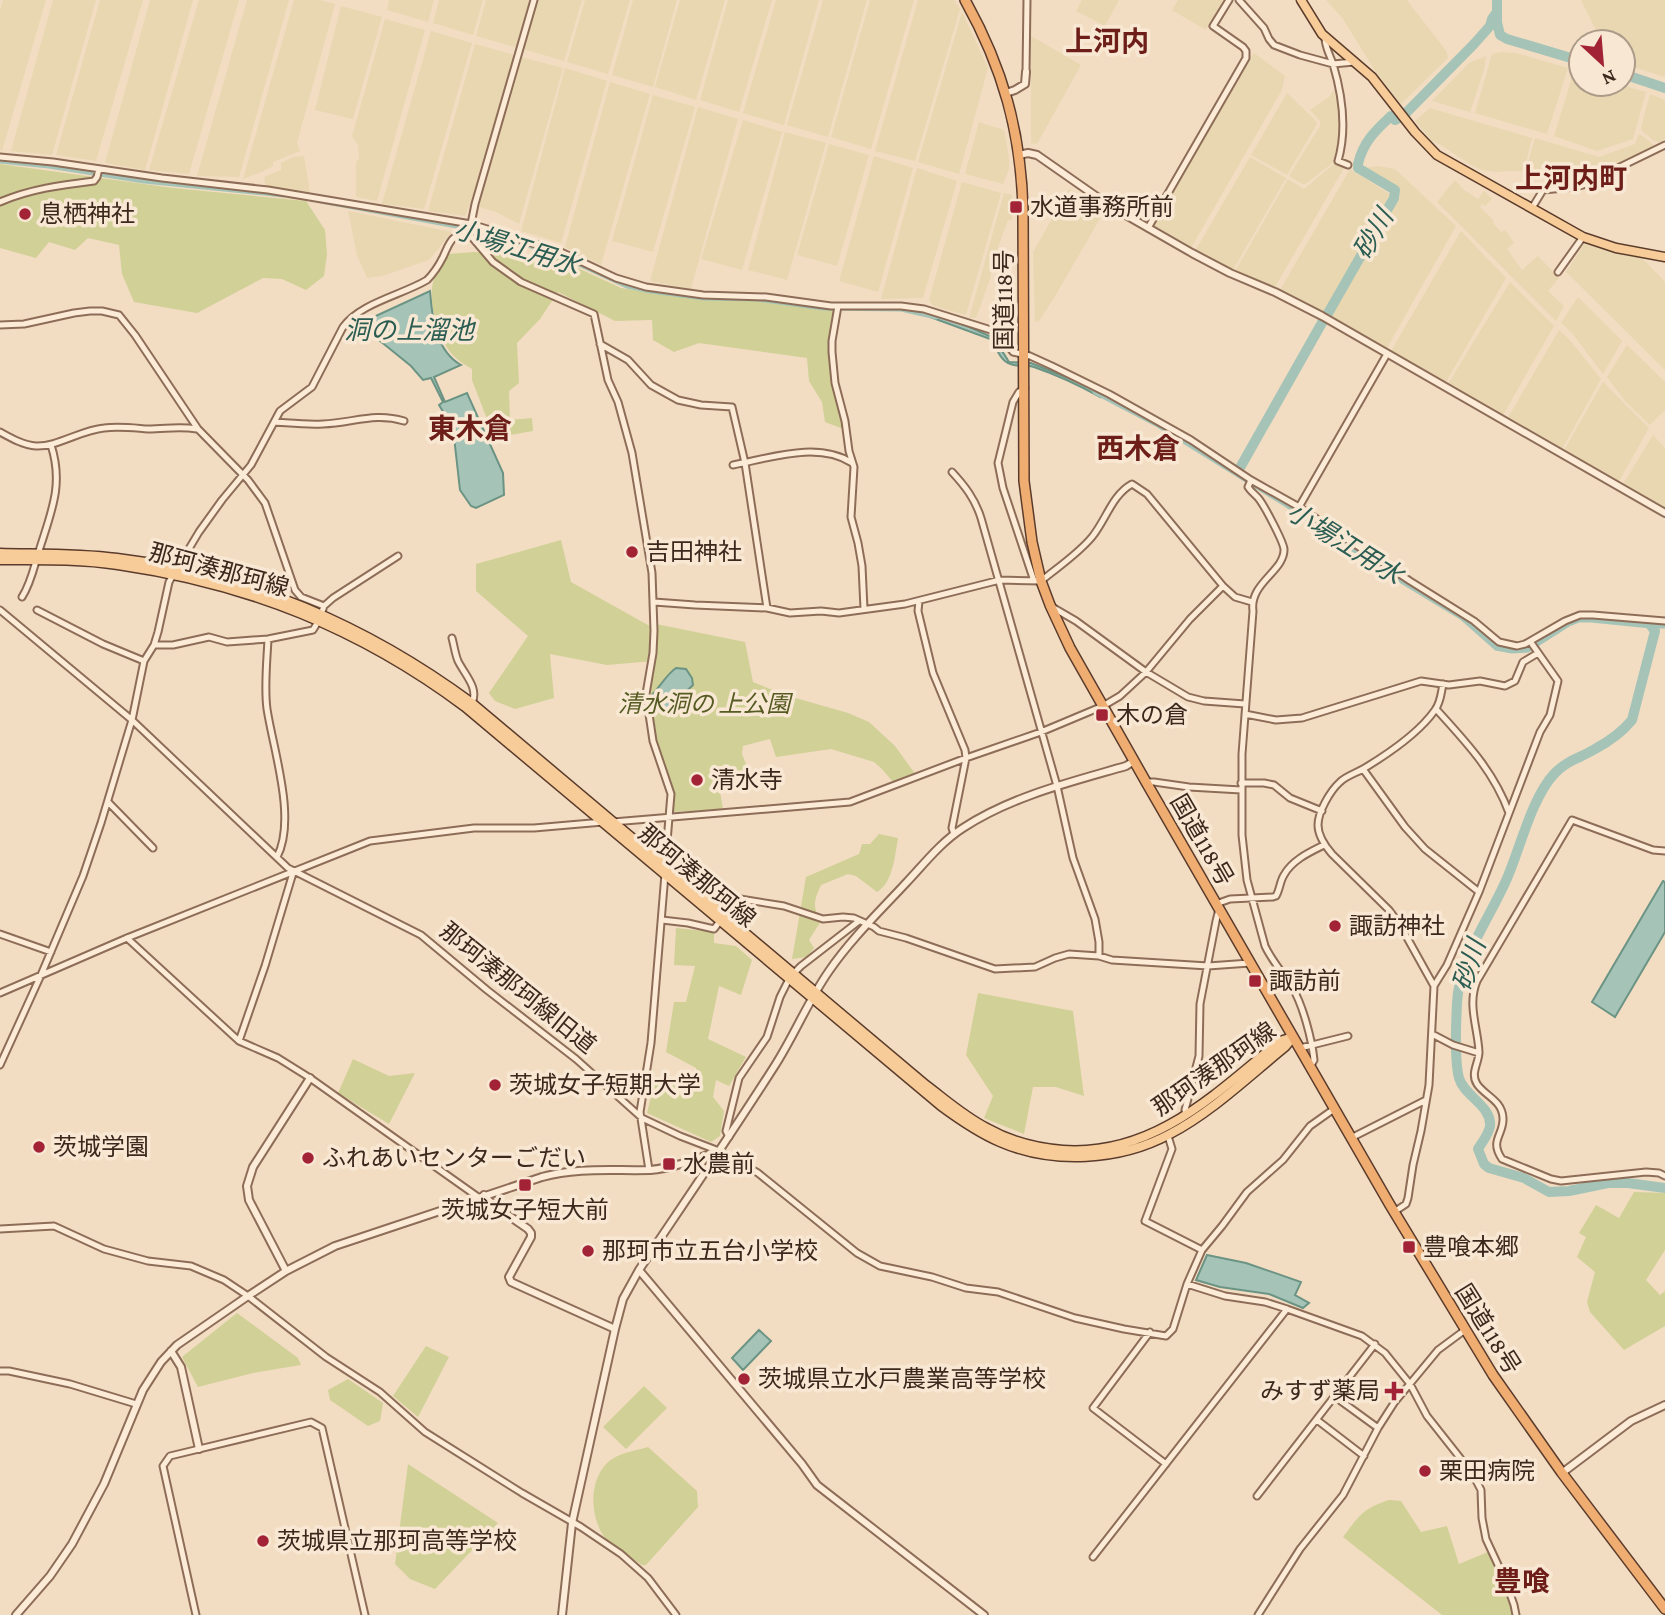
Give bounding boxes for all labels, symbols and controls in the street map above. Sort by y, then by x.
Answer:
district label: 上河内 [1065,26,1149,57]
north arrow [1567,28,1637,98]
text: N [1599,66,1620,90]
district label: 上河内町 [1515,163,1627,194]
place label: 水道事務所前 [1030,193,1174,220]
marker: 水道事務所前 [1008,199,1024,215]
place label: 息栖神社 [39,200,135,227]
water label: 砂川 [1348,202,1400,264]
marker: 息栖神社 [17,206,33,222]
water label: 小場江用水 [450,215,586,281]
street label: 国道118号 [990,250,1017,350]
water label: 洞の上溜池 [344,316,477,345]
district label: 東木倉 [428,413,512,444]
district label: 西木倉 [1096,433,1180,464]
water label: 小場江用水 [1282,497,1410,592]
street label: 那珂湊那珂線 [146,538,292,601]
place label: 吉田神社 [646,538,742,565]
marker: 吉田神社 [624,544,640,560]
park label: 清水洞の 上公園 [618,690,793,717]
place label: 木の倉 [1116,701,1188,728]
marker: 木の倉 [1094,707,1110,723]
place label: 清水寺 [711,766,783,793]
marker: 清水寺 [689,772,705,788]
street label: 国道118号 [1166,789,1239,890]
street label: 那珂湊那珂線 [633,819,761,932]
place label: 諏訪神社 [1349,912,1445,939]
street label: 那珂湊那珂線旧道 [435,917,601,1059]
marker: 諏訪神社 [1327,918,1343,934]
water label: 砂川 [1448,933,1492,994]
place label: 諏訪前 [1269,967,1341,994]
marker: 諏訪前 [1247,973,1263,989]
street label: 那珂湊那珂線 [1147,1016,1280,1121]
place label: 茨城女子短期大学 [509,1071,701,1098]
marker: 茨城女子短期大学 [487,1077,503,1093]
place label: 茨城学園 [53,1133,149,1160]
marker: 茨城学園 [31,1139,47,1155]
place label: ふれあいセンターごだい [322,1144,586,1171]
marker: ふれあいセンターごだい [300,1150,316,1166]
place label: 水農前 [683,1150,755,1177]
marker: 水農前 [661,1156,677,1172]
marker: 茨城女子短大前 [517,1177,533,1193]
place label: 茨城女子短大前 [441,1196,609,1223]
place label: 豊喰本郷 [1423,1233,1519,1260]
place label: 那珂市立五台小学校 [602,1237,818,1264]
marker: 豊喰本郷 [1401,1239,1417,1255]
marker: 那珂市立五台小学校 [580,1243,596,1259]
street label: 国道118号 [1450,1279,1527,1379]
place label: 茨城県立水戸農業高等学校 [758,1365,1046,1392]
marker: 茨城県立水戸農業高等学校 [736,1371,752,1387]
place label: みすず薬局 [1260,1377,1380,1404]
marker: みすず薬局 [1386,1383,1402,1399]
place label: 栗田病院 [1439,1457,1535,1484]
marker: 栗田病院 [1417,1463,1433,1479]
place label: 茨城県立那珂高等学校 [277,1527,517,1554]
marker: 茨城県立那珂高等学校 [255,1533,271,1549]
district label: 豊喰 [1494,1566,1550,1597]

